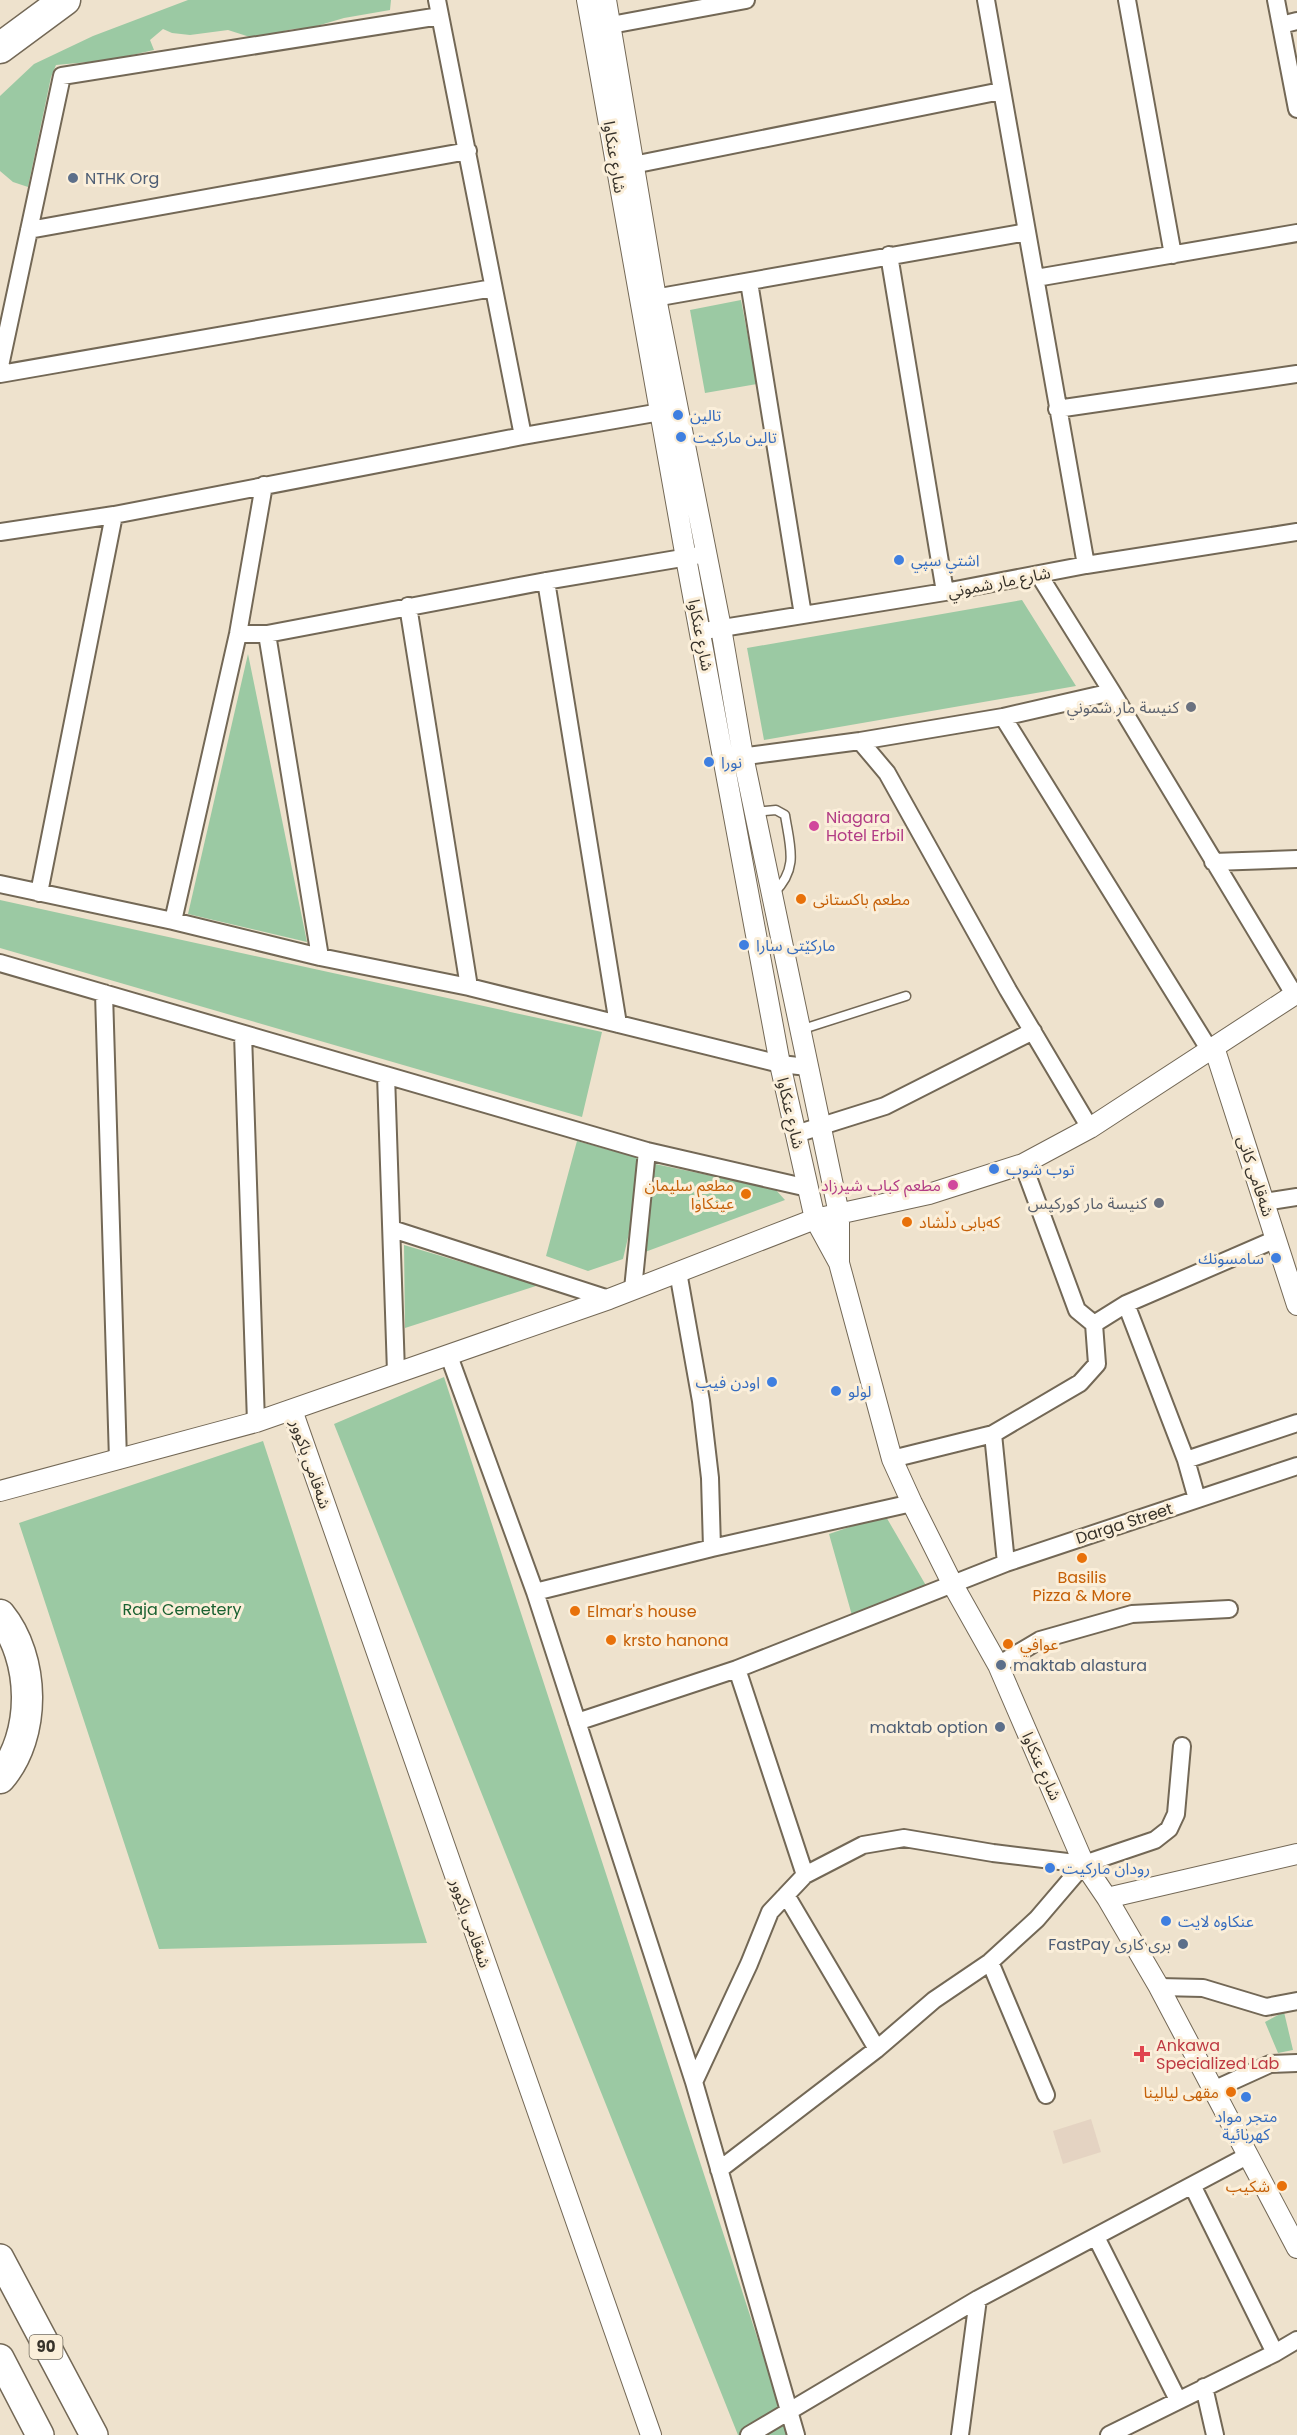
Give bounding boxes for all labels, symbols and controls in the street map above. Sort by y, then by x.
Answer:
street label: شارع عنكاوا [596,119,632,195]
place label: NTHK Org [85,167,159,190]
marker: NTHK Org [66,171,80,185]
place label: تالين [690,404,722,427]
marker: تالين [671,408,685,422]
place label: تالين ماركيت [693,426,777,449]
marker: تالين ماركيت [674,430,688,444]
place label: اشتي سپي [911,549,980,573]
marker: اشتي سپي [892,553,906,567]
street label: شارع مار شموني [946,561,1053,605]
street label: شارع عنكاوا [681,597,719,673]
place label: كنيسة مار شموني [1067,696,1179,720]
marker: كنيسة مار شموني [1184,700,1198,714]
place label: نورا [721,751,742,774]
marker: نورا [702,755,716,769]
place label: Niagara Hotel Erbil [826,806,904,847]
marker: Niagara Hotel Erbil [807,819,821,833]
place label: مطعم باکستانی [813,888,910,912]
marker: مطعم باکستانی [794,892,808,906]
place label: مارکێتی سارا [756,934,835,957]
marker: مارکێتی سارا [737,938,751,952]
street label: شارع عنكاوا [770,1075,810,1151]
street label: شەقامی کانی [1232,1133,1279,1220]
place label: توب شوب [1006,1158,1075,1181]
marker: توب شوب [987,1162,1001,1176]
place label: مطعم سليمان عينكاوا [644,1174,734,1215]
place label: مطعم كباب شيرزاد [821,1174,941,1198]
marker: مطعم كباب شيرزاد [946,1178,960,1192]
marker: مطعم سليمان عينكاوا [739,1187,753,1201]
place label: كنيسة مار كوركيس [1028,1192,1147,1215]
marker: كنيسة مار كوركيس [1152,1196,1166,1210]
place label: کەبابی دڵشاد [919,1210,1001,1234]
marker: کەبابی دڵشاد [900,1215,914,1229]
place label: سامسونك [1198,1247,1264,1270]
marker: سامسونك [1269,1251,1283,1265]
place label: اودن فيب [696,1371,760,1394]
marker: اودن فيب [765,1375,779,1389]
place label: لولو [848,1380,871,1403]
marker: لولو [829,1384,843,1398]
street label: شەقامی باکوور [284,1416,336,1512]
street label: Darga Street [1073,1497,1176,1550]
marker: Basilis Pizza & More [1075,1551,1089,1565]
place label: Basilis Pizza & More [1033,1566,1131,1607]
park label: Raja Cemetery [123,1598,242,1621]
place label: Elmar's house [587,1600,697,1623]
marker: Elmar's house [568,1604,582,1618]
place label: krsto hanona [623,1629,729,1652]
marker: krsto hanona [604,1633,618,1647]
place label: عوافي [1020,1633,1058,1657]
marker: عوافي [1001,1637,1015,1651]
place label: maktab alastura [1013,1654,1147,1677]
marker: maktab alastura [994,1658,1008,1672]
place label: maktab option [869,1716,988,1739]
marker: maktab option [993,1720,1007,1734]
street label: شارع عنكاوا [1015,1728,1067,1805]
place label: رودان ماركيت [1062,1857,1150,1880]
marker: رودان ماركيت [1043,1861,1057,1875]
street label: شەقامی باکوور [444,1875,496,1971]
place label: عنكاوه لايت [1178,1910,1254,1933]
marker: عنكاوه لايت [1159,1914,1173,1928]
place label: FastPay بری كاری [1048,1933,1171,1956]
marker: FastPay بری كاری [1176,1937,1190,1951]
place label: Ankawa Specialized Lab [1156,2034,1279,2075]
marker: Ankawa Specialized Lab [1133,2045,1151,2063]
place label: مقهى ليالينا [1143,2081,1219,2104]
marker: مقهى ليالينا [1224,2085,1238,2099]
marker: متجر مواد كهربائية [1239,2090,1253,2104]
place label: متجر مواد كهربائية [1215,2105,1277,2146]
place label: شكيب [1226,2175,1270,2198]
marker: شكيب [1275,2179,1289,2193]
road number: 90 [30,2335,63,2359]

